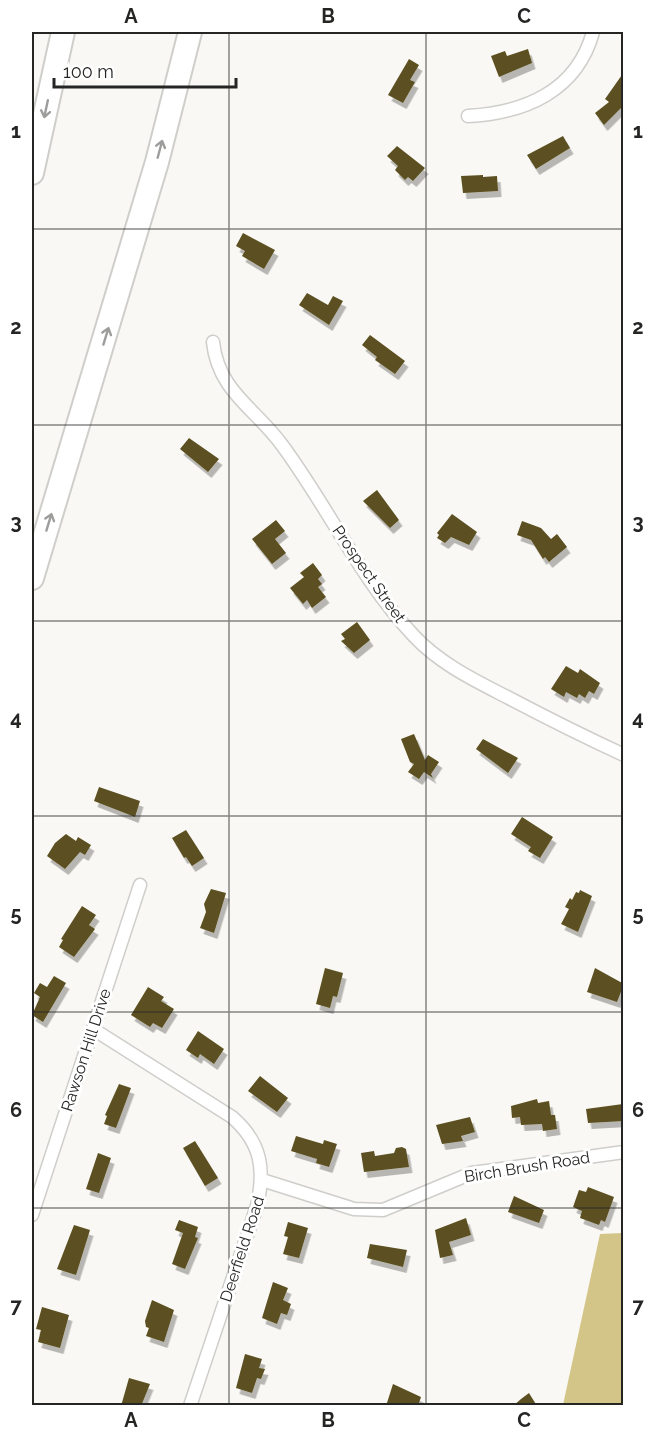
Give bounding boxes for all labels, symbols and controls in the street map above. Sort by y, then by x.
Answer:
text: A [124,4,138,28]
text: B [321,4,335,28]
text: C [517,4,531,28]
scale bar [54,51,236,89]
text: 100 m [63,61,114,82]
one-way arrow [40,99,51,119]
text: 1 [11,119,21,143]
text: 1 [633,119,643,143]
one-way arrow [155,139,167,158]
text: 2 [10,315,22,339]
text: 2 [632,315,644,339]
one-way arrow [101,327,112,346]
text: 3 [10,510,22,534]
text: 3 [632,510,644,534]
one-way arrow [44,513,55,532]
street label: Prospect Street [328,522,410,627]
text: 4 [10,706,22,730]
text: 4 [632,706,644,730]
text: 5 [10,902,22,926]
text: 5 [632,902,644,926]
street label: Rawson Hill Drive [57,986,115,1114]
text: 6 [10,1098,22,1122]
text: 6 [632,1098,644,1122]
street label: Birch Brush Road [463,1148,591,1186]
street label: Deerfield Road [216,1194,268,1304]
text: 7 [10,1294,22,1318]
text: 7 [632,1294,644,1318]
text: A [124,1408,138,1432]
text: B [321,1408,335,1432]
text: C [517,1408,531,1432]

